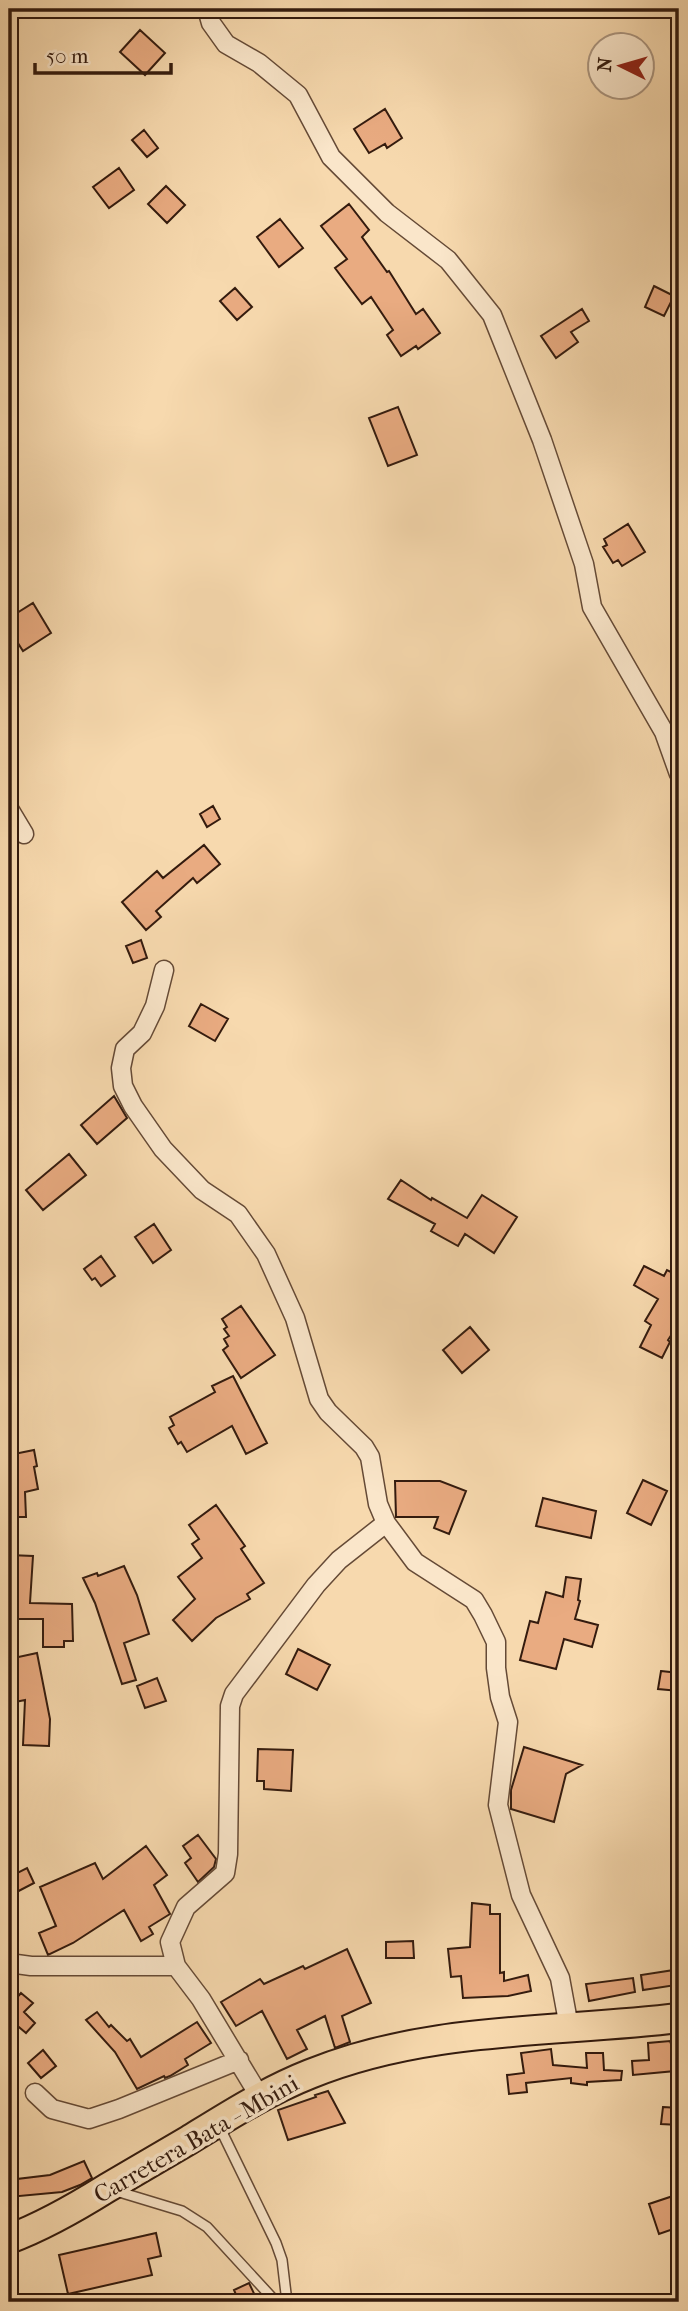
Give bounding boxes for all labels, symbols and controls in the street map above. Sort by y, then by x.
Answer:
scale bar [35,32,172,76]
north arrow [586,32,656,102]
text: 50 m [46,44,89,68]
text: N [593,56,617,73]
street label: Carretera Bata - Mbini [89,2069,303,2209]

